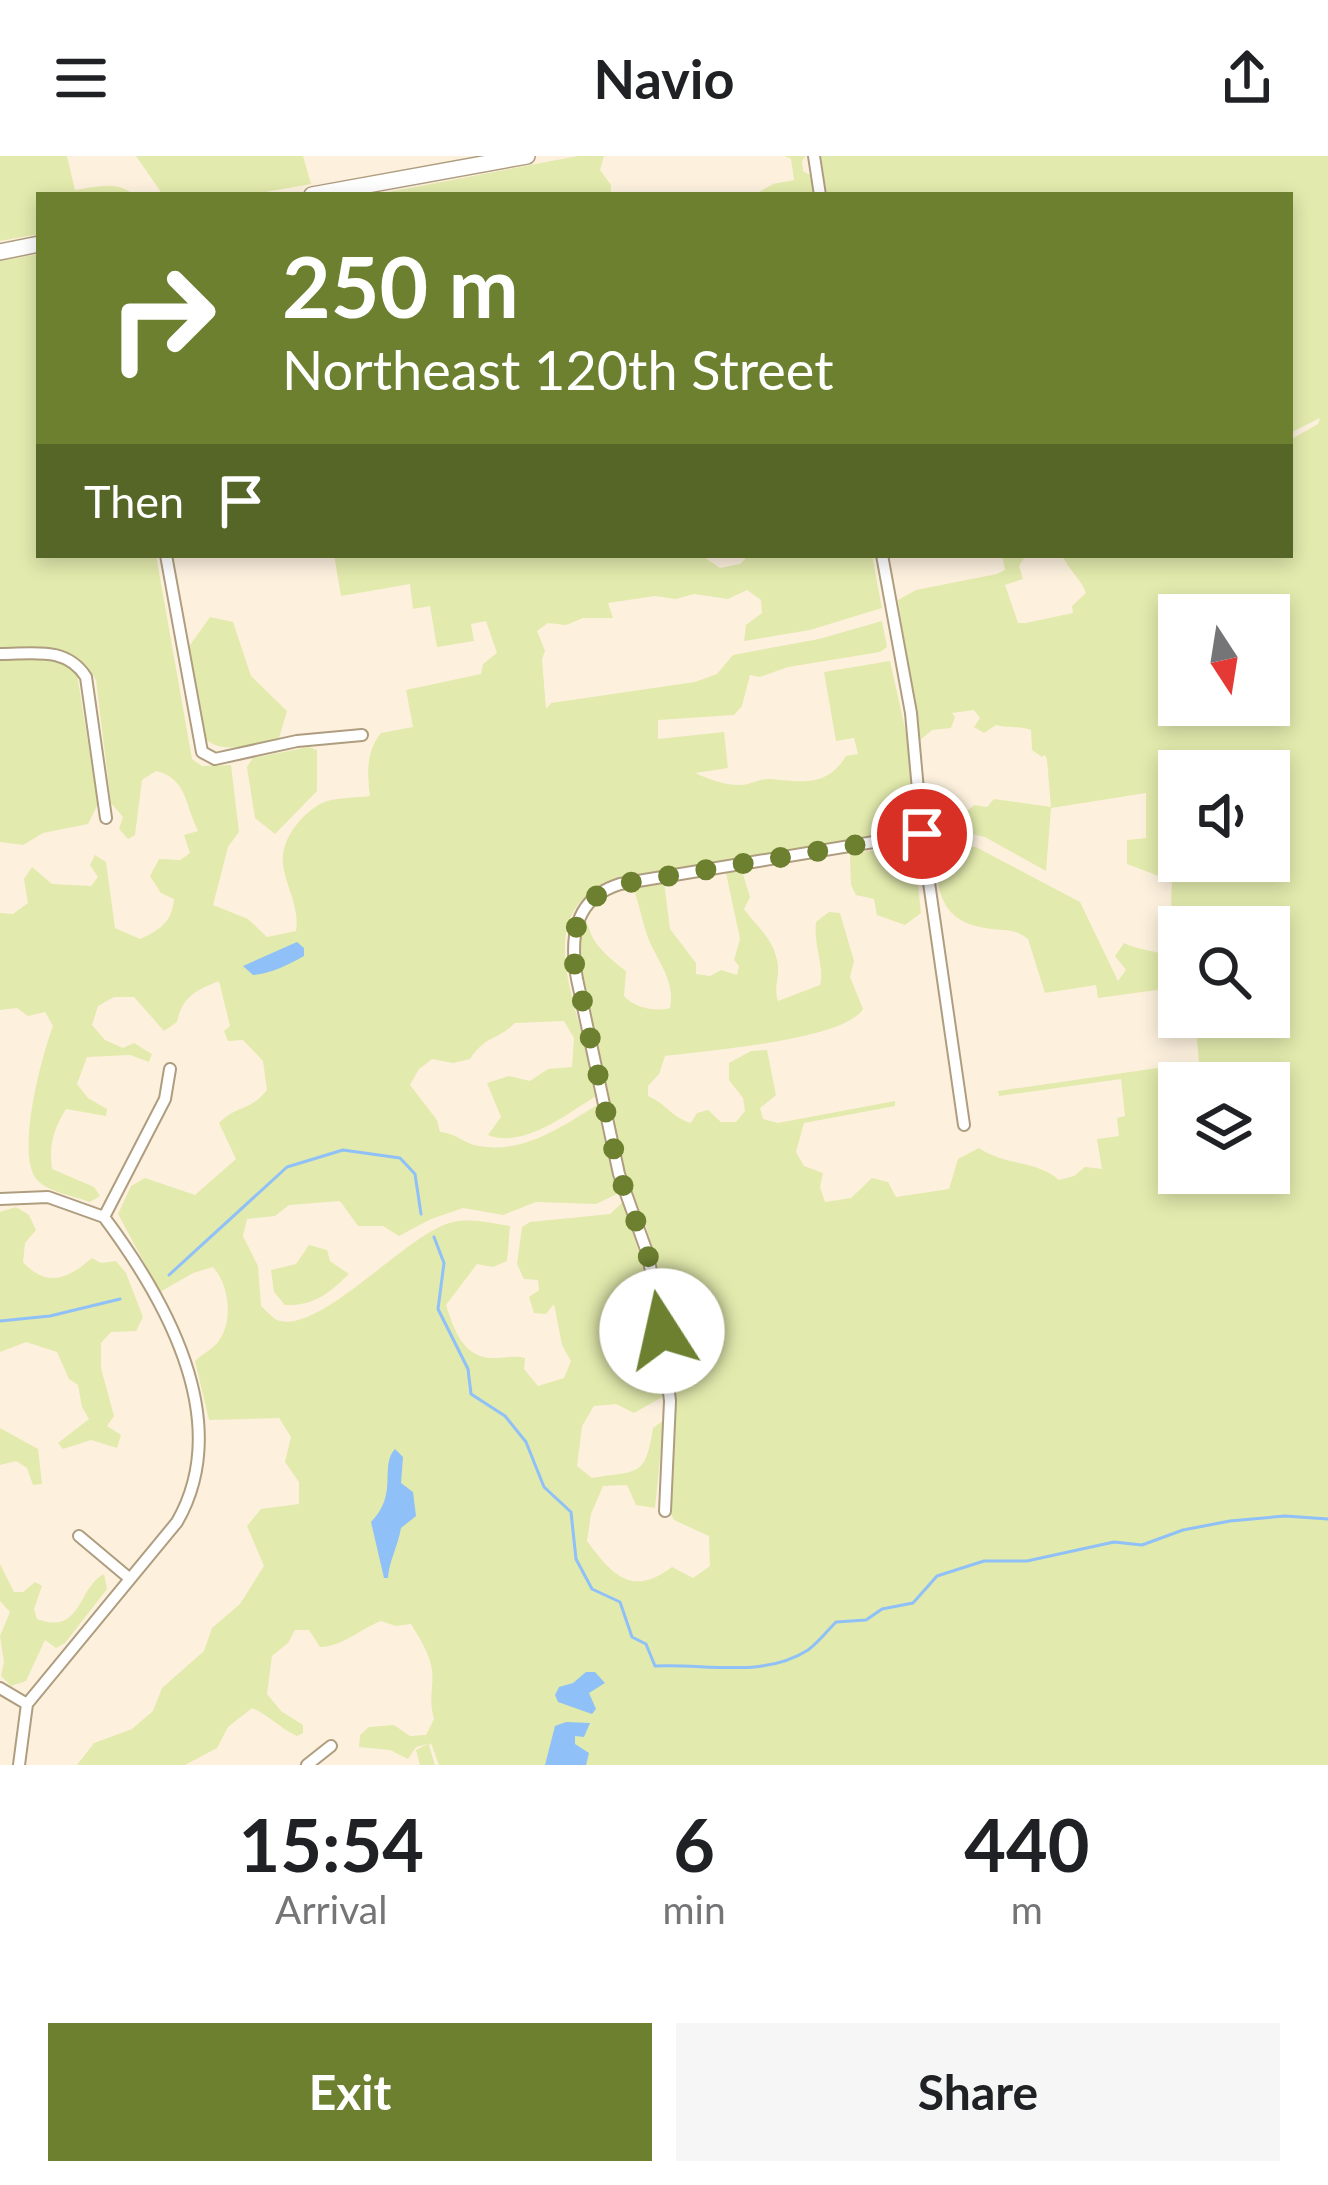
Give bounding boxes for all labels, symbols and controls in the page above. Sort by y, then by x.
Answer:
icon: menu [48,45,114,111]
icon: share [1214,45,1280,111]
text: Navio [594,46,734,111]
text: 250 m [282,235,519,336]
icon: right [84,240,240,396]
text: Northeast 120th Street [282,337,834,402]
icon: arrive [208,468,274,534]
text: Then [84,474,184,528]
north arrow [1158,594,1290,726]
map controls [1158,594,1290,1194]
button: sound [1158,750,1290,882]
pin [871,783,973,885]
icon: arrive [889,801,955,867]
button: search [1158,906,1290,1038]
button: layers [1158,1062,1290,1194]
position arrow [599,1268,725,1394]
text: 15:54 [238,1801,424,1887]
text: 6 [673,1801,715,1887]
text: 440 [964,1801,1089,1887]
text: Arrival [275,1886,387,1932]
text: min [663,1886,726,1932]
text: m [1011,1886,1043,1932]
button: Exit [48,2023,652,2161]
button: Share [676,2023,1280,2161]

